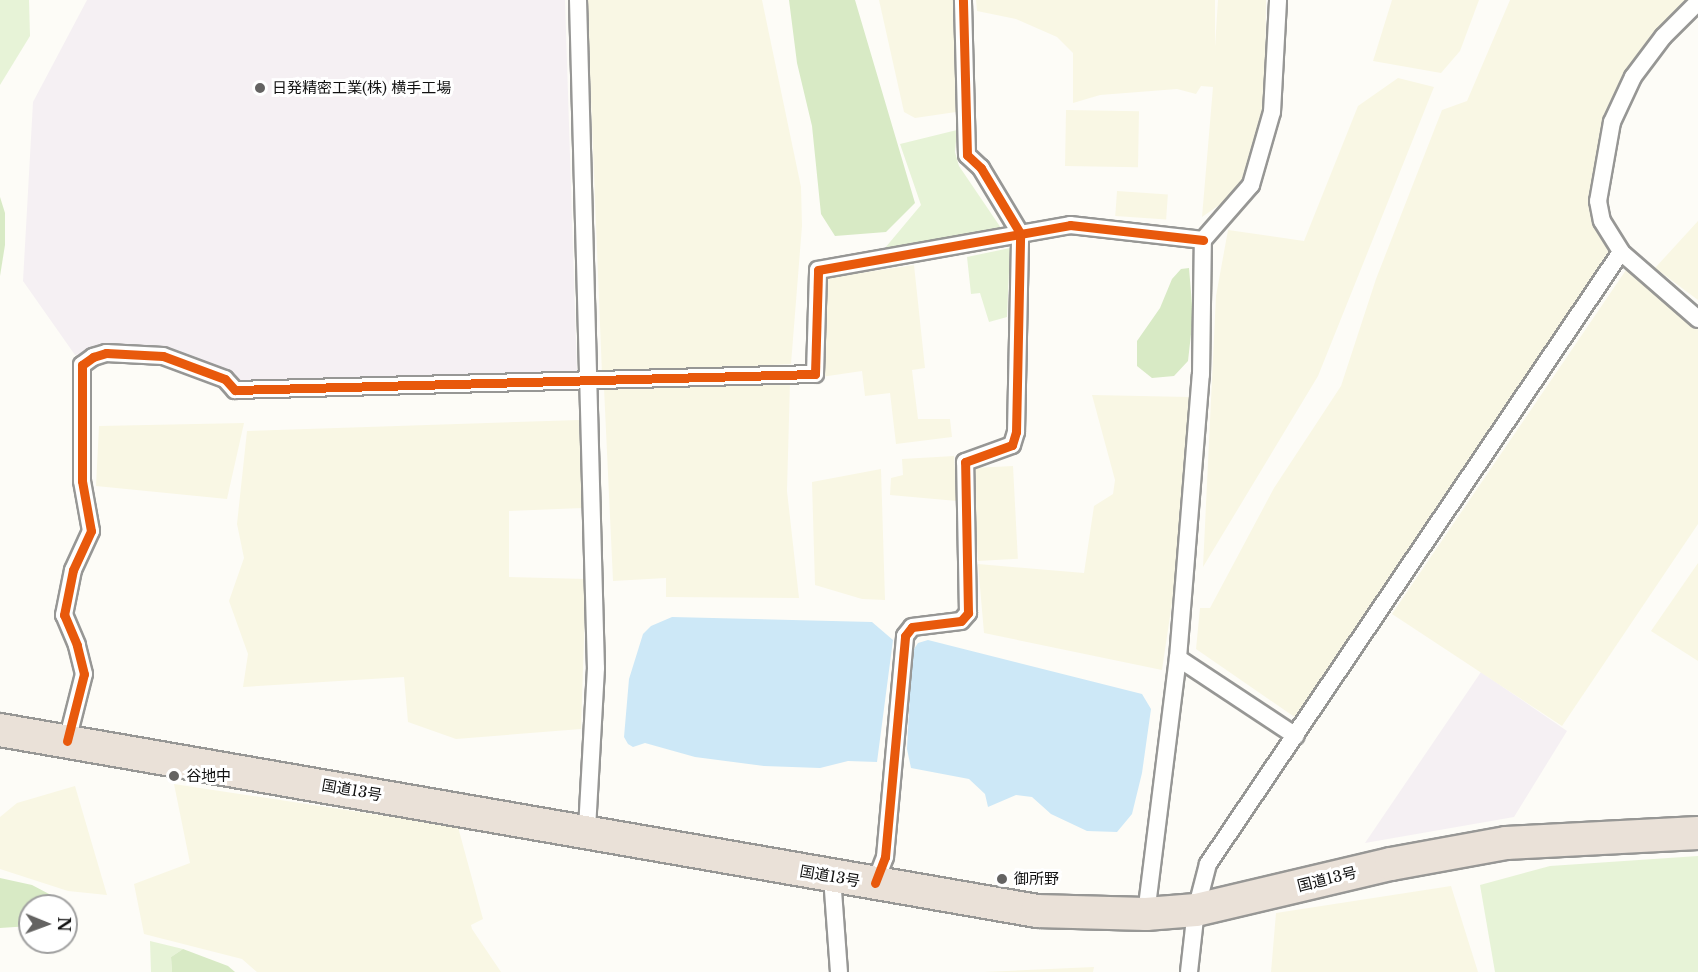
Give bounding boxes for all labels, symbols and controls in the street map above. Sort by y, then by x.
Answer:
place label: 日発精密工業(株) 横手工場 [272,79,451,97]
marker: 日発精密工業(株) 横手工場 [253,81,267,95]
place label: 谷地中 [186,767,231,785]
marker: 谷地中 [167,769,181,783]
street label: 国道13号 [320,776,384,804]
street label: 国道13号 [798,862,862,890]
street label: 国道13号 [1295,863,1359,895]
place label: 御所野 [1014,870,1059,888]
marker: 御所野 [995,872,1009,886]
north arrow [18,894,78,954]
text: N [54,917,74,932]

